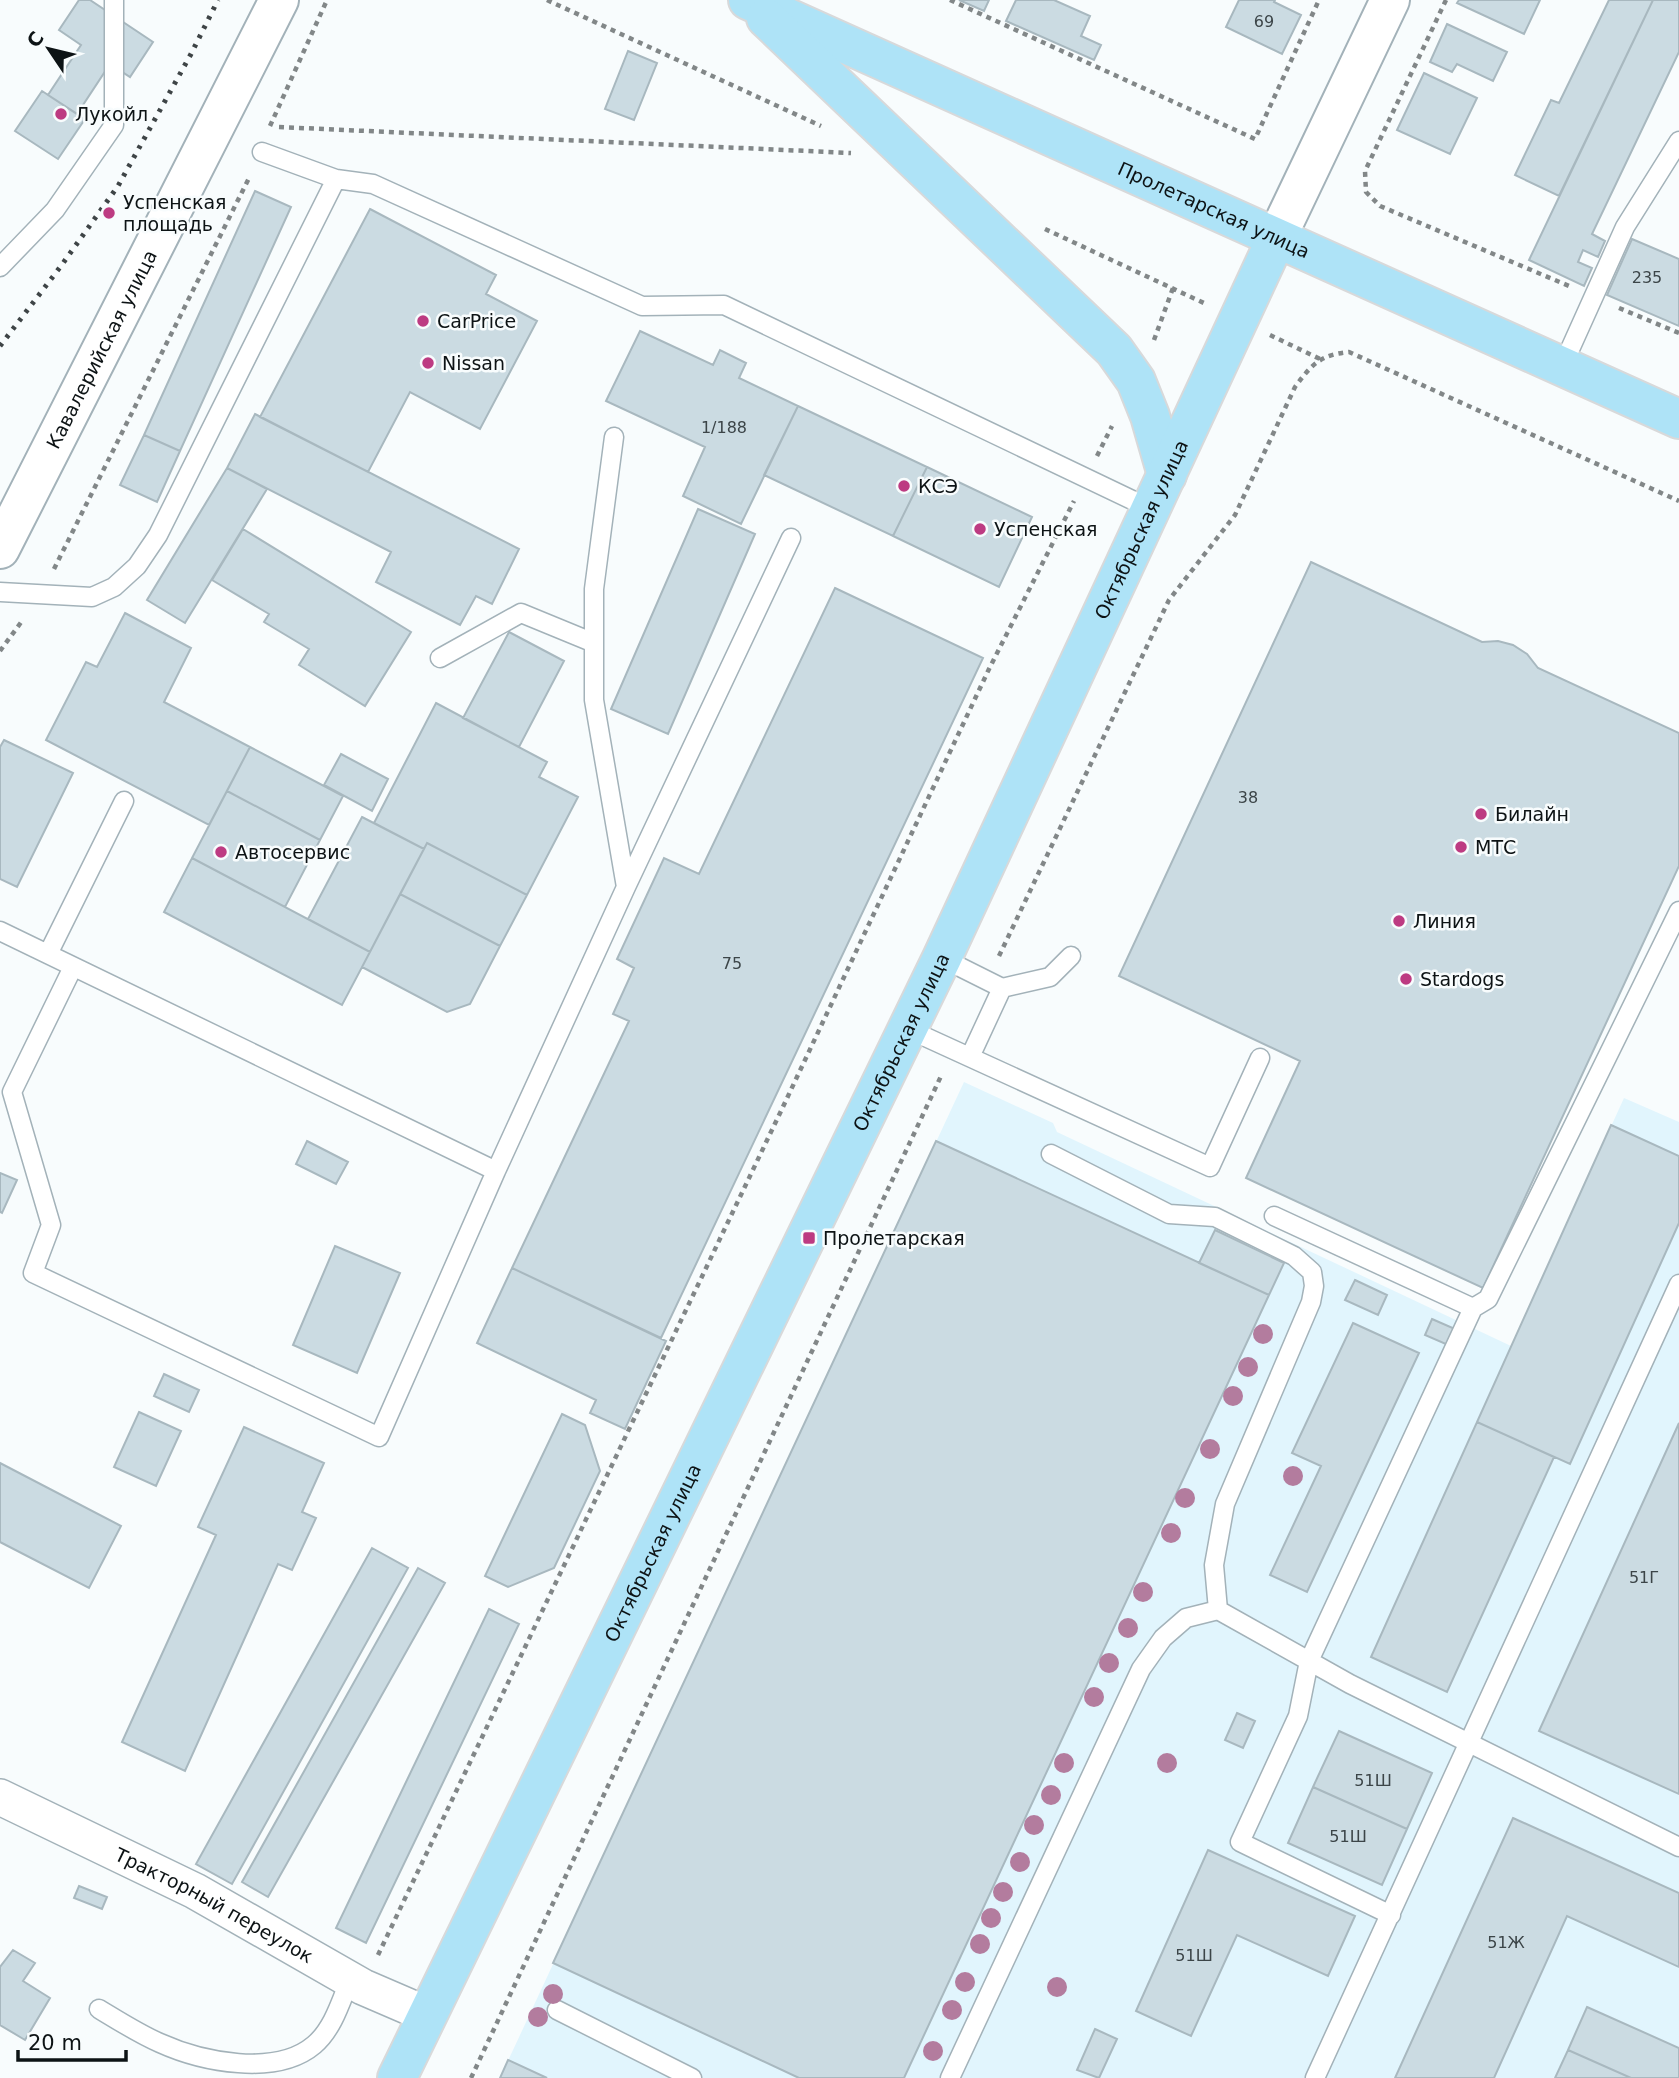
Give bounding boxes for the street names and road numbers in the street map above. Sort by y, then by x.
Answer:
street label: Пролетарская улица [1115,157,1313,262]
street label: Кавалерийская улица [42,246,161,452]
street label: Октябрьская улица [1090,436,1192,623]
street label: Октябрьская улица [848,949,954,1135]
street label: Октябрьская улица [600,1460,705,1646]
street label: Тракторный переулок [111,1843,317,1967]

